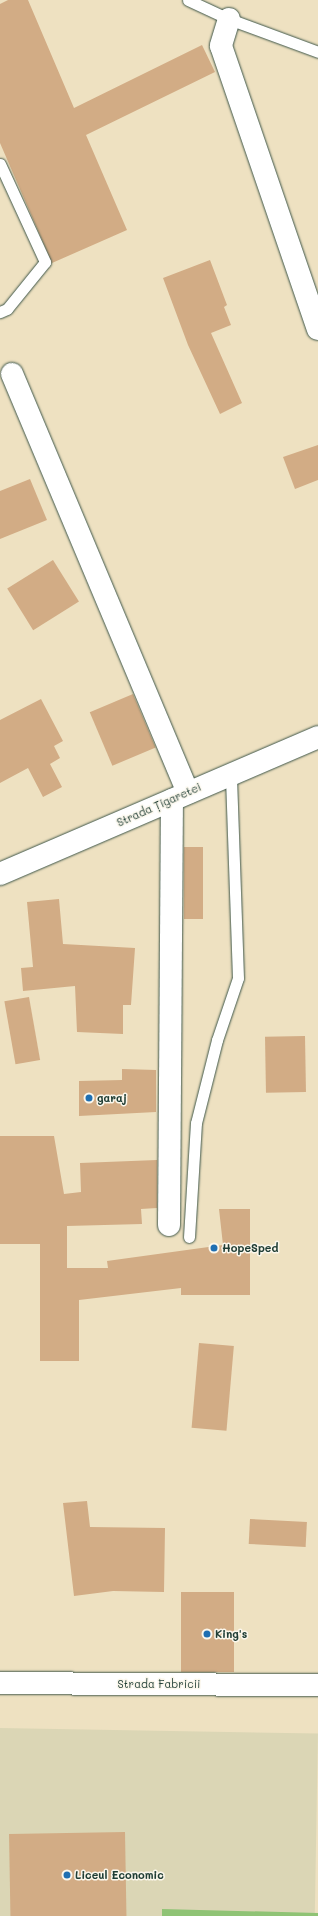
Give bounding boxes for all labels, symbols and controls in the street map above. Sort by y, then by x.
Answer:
street label: Strada Țigaretei [115,780,203,830]
place label: garaj [97,1091,127,1105]
marker: garaj [84,1093,94,1103]
place label: HopeSped [222,1241,278,1255]
marker: HopeSped [209,1243,219,1253]
place label: King's [215,1627,247,1641]
marker: King's [202,1629,212,1639]
street label: Strada Fabricii [118,1677,200,1691]
place label: Liceul Economic [75,1868,164,1882]
marker: Liceul Economic [62,1870,72,1880]

